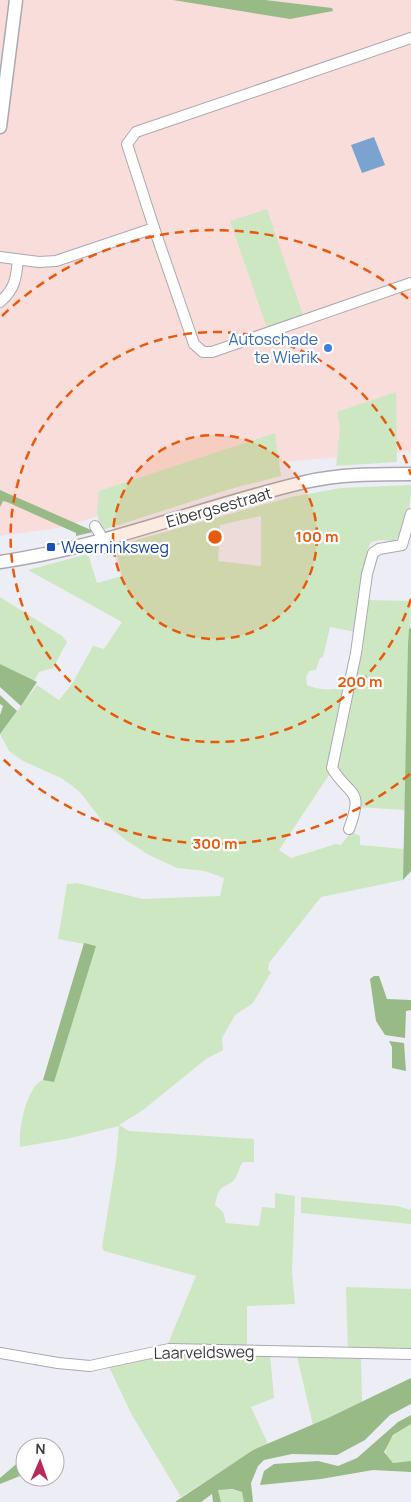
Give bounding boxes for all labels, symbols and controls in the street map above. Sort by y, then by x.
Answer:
place label: Autoschade te Wierik [228,328,319,368]
marker: Autoschade te Wierik [322,342,334,354]
street label: Eibergsestraat [164,481,274,533]
text: 100 m [296,526,338,547]
centre of rings [206,528,224,546]
place label: Weerninksweg [61,536,169,558]
marker: Weerninksweg [45,541,57,553]
text: 200 m [337,671,383,692]
text: 300 m [193,833,237,854]
street label: Laarveldsweg [153,1340,255,1364]
north arrow [15,1437,65,1487]
text: N [35,1439,46,1458]

